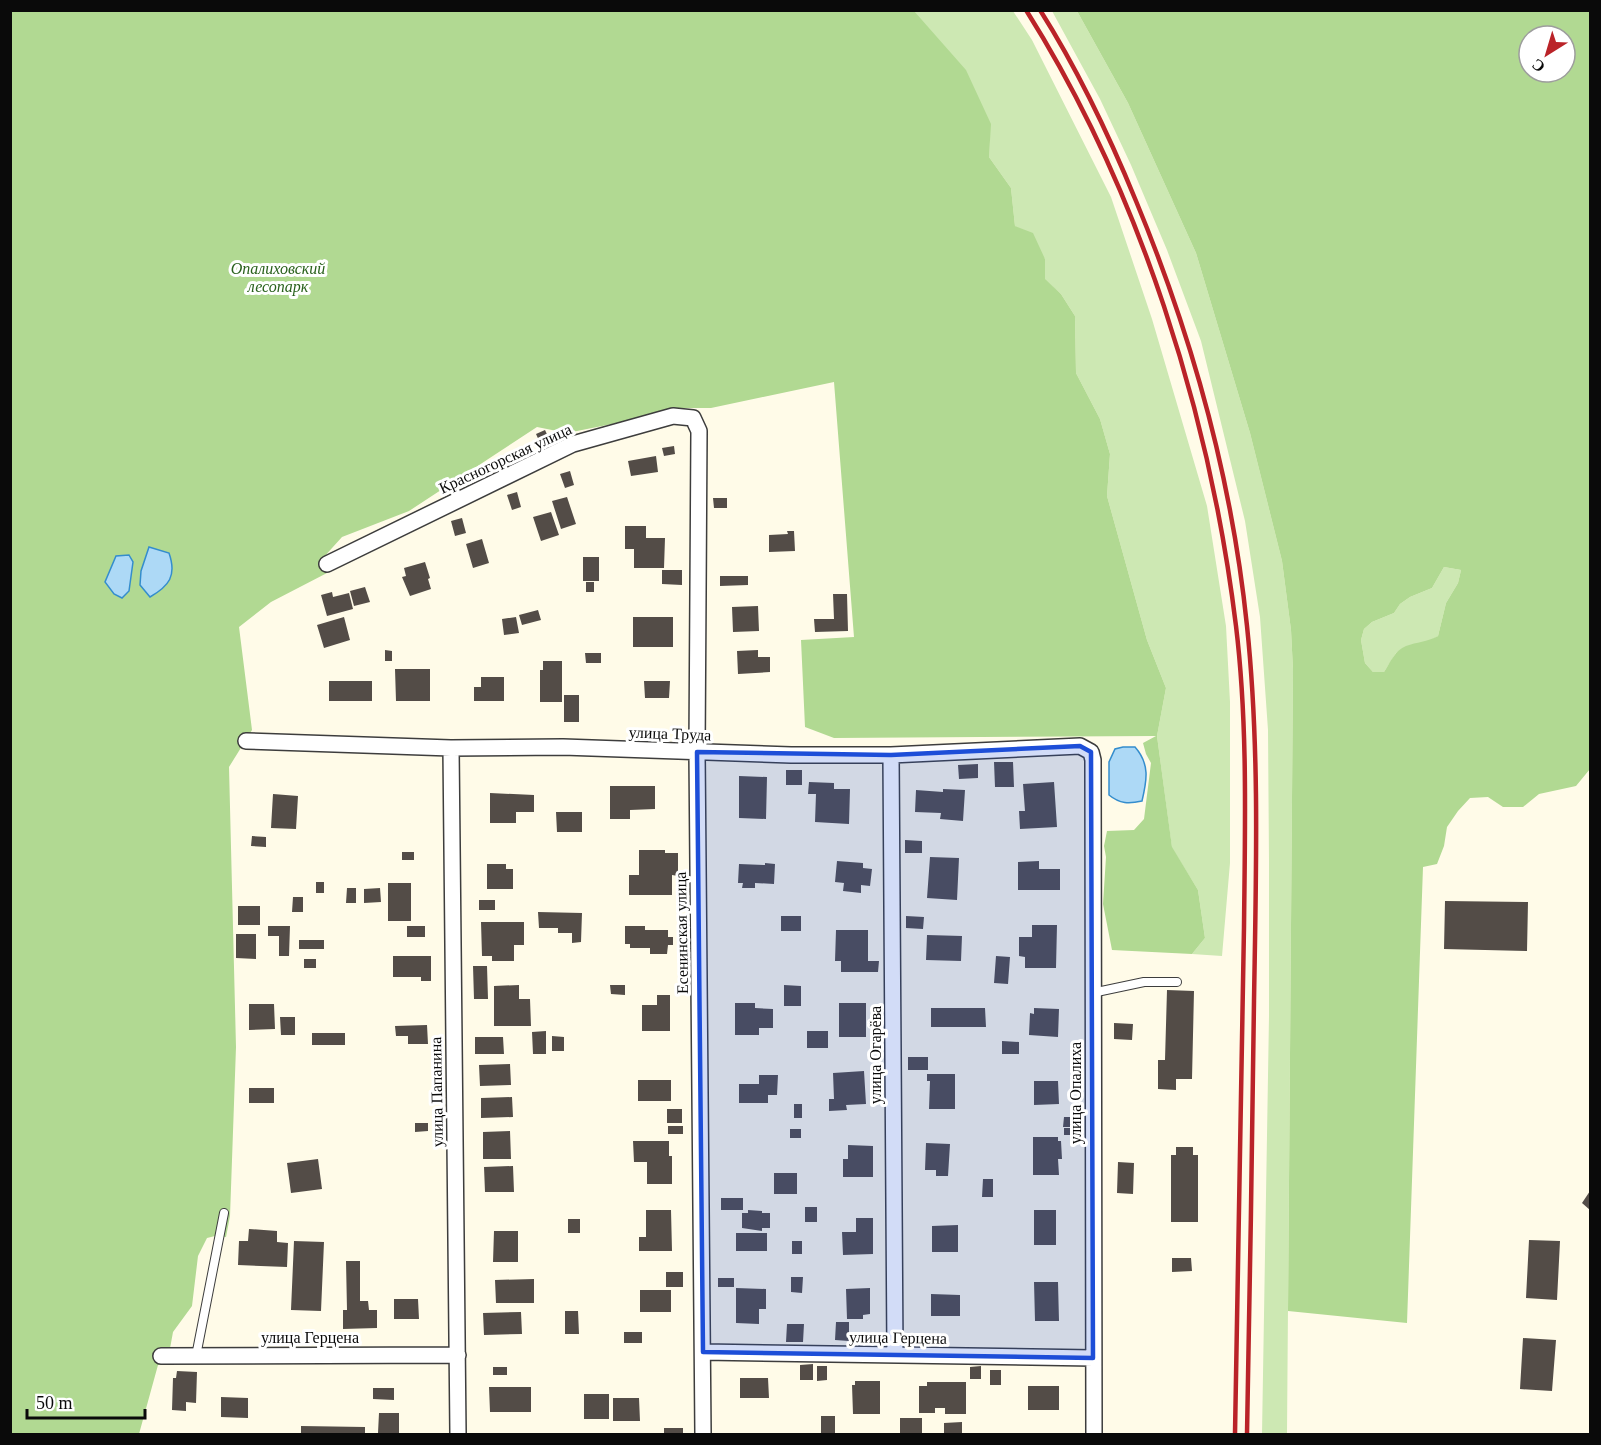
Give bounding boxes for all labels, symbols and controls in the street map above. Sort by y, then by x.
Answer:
north arrow [1517,24,1577,84]
text: С [1529,55,1548,76]
park label: Опалиховский лесопарк [231,260,325,296]
street label: Красногорская улица [436,420,575,498]
street label: улица Труда [628,724,712,744]
street label: Есенинская улица [672,872,692,994]
street label: улица Огарёва [867,1006,885,1104]
street label: улица Папанина [427,1037,447,1147]
street label: улица Опалиха [1067,1042,1085,1144]
street label: улица Герцена [849,1328,947,1348]
street label: улица Герцена [261,1329,359,1347]
scale bar [27,1382,146,1420]
text: 50 m [36,1393,73,1413]

